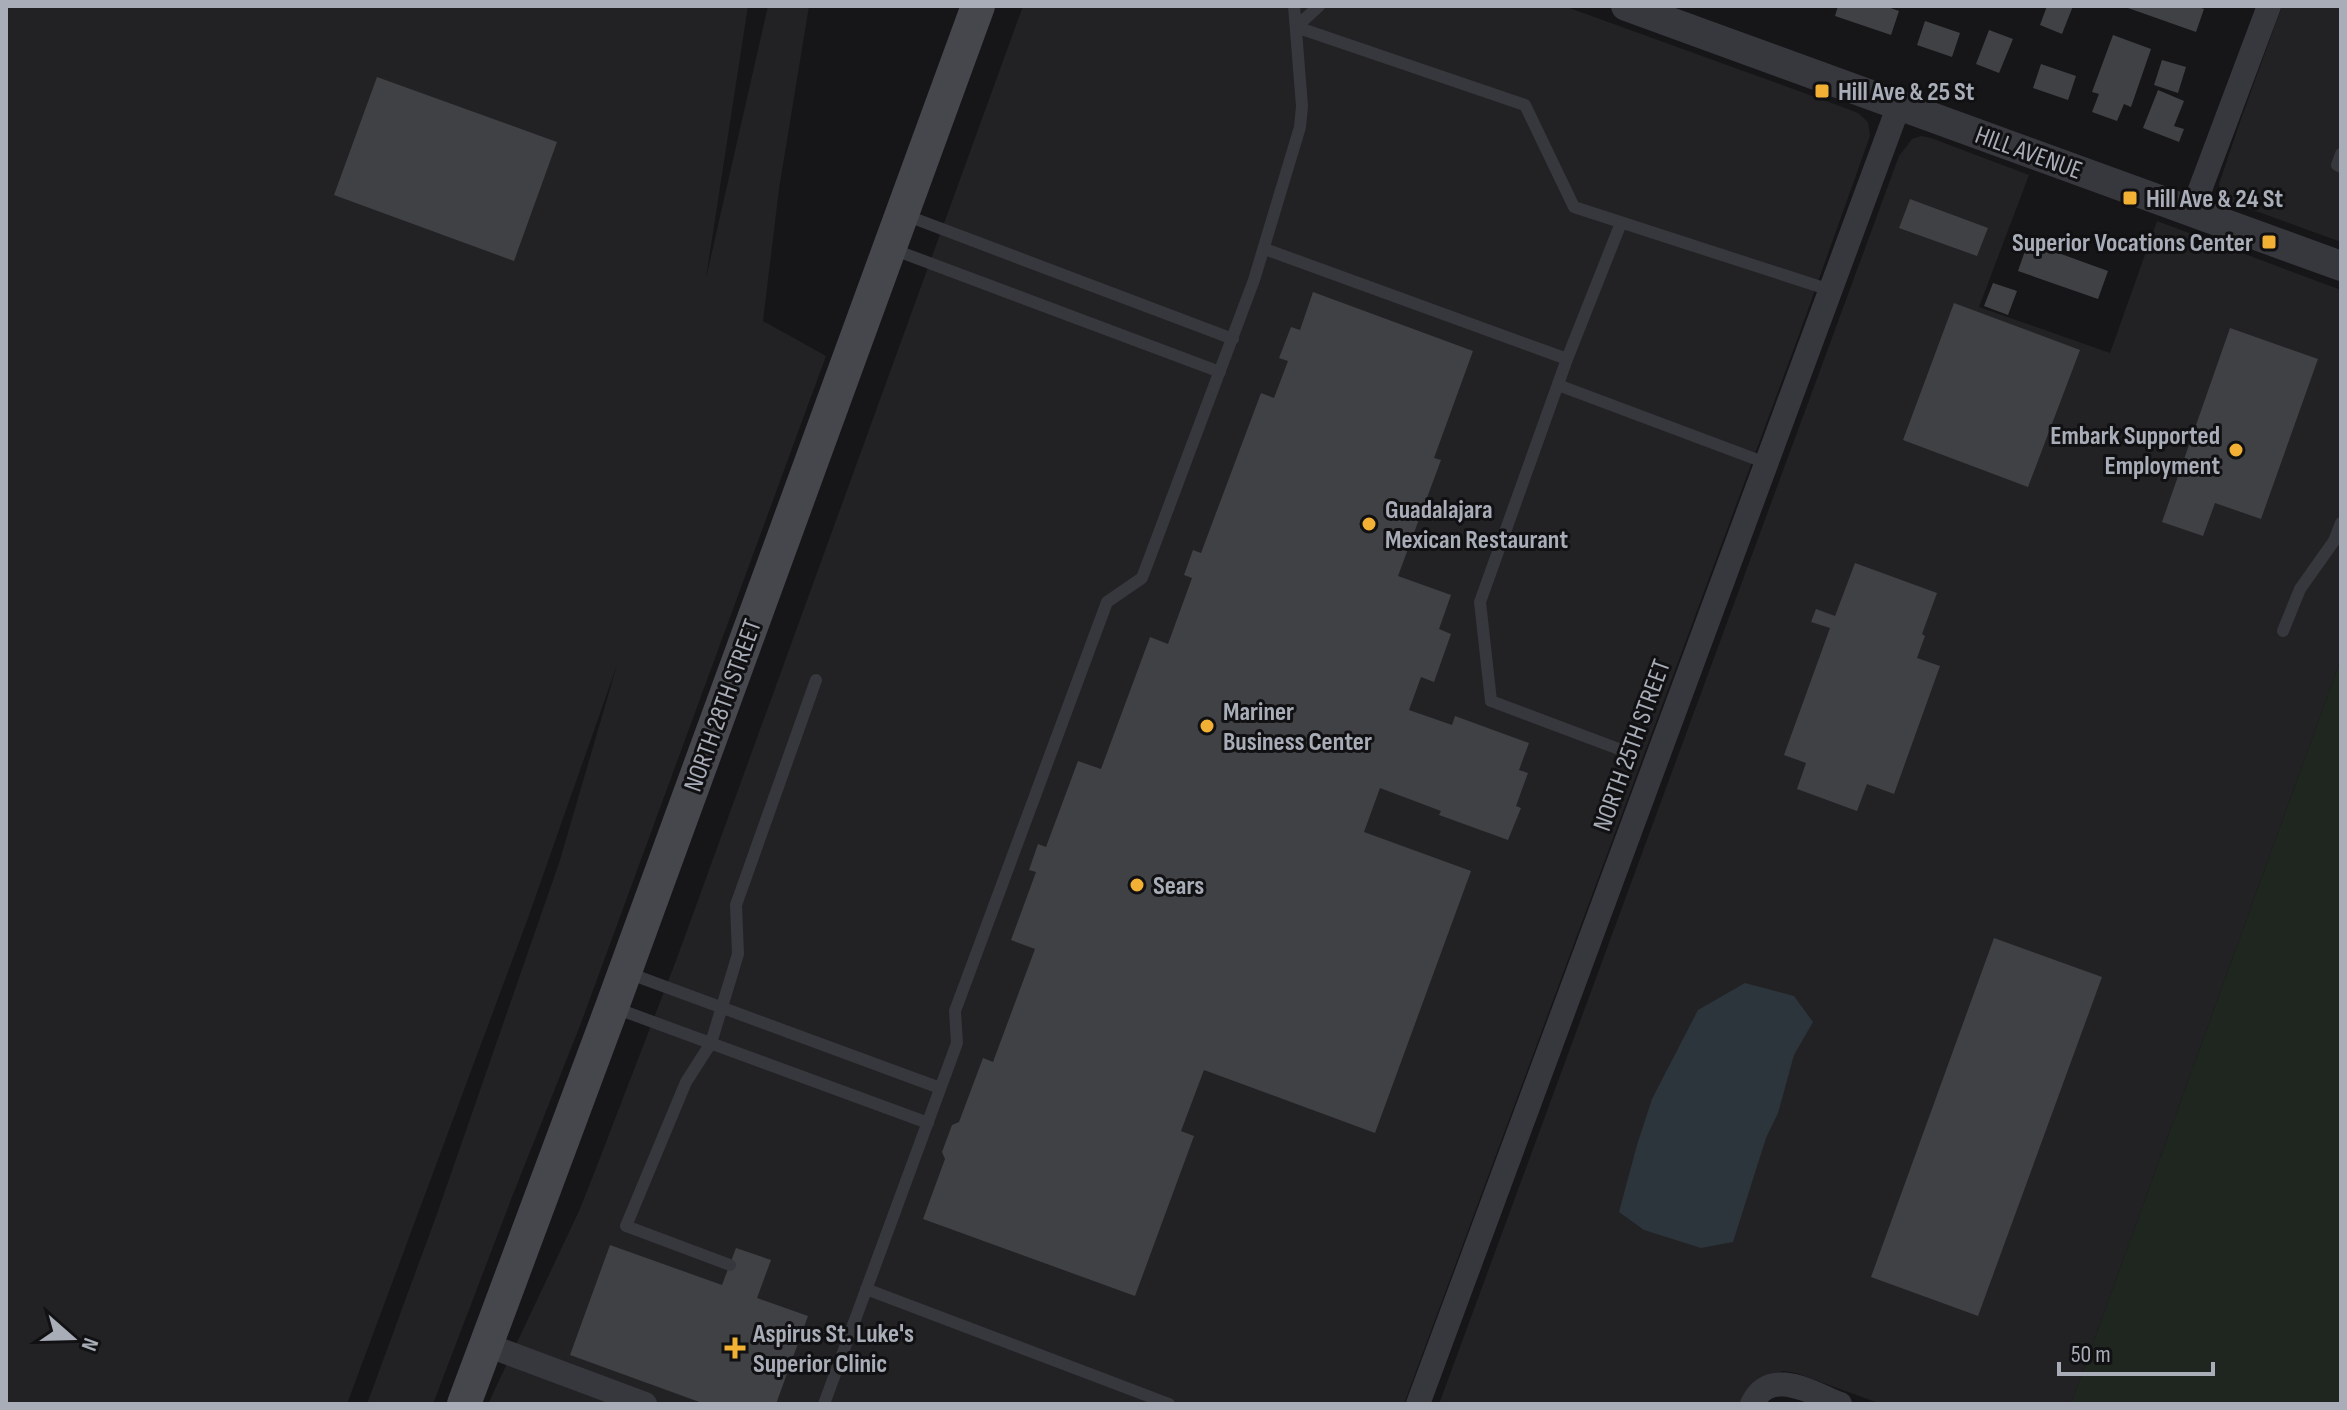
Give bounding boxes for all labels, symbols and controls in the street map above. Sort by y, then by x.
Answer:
place label: Hill Ave & 25 St [1838,77,1975,108]
marker: Hill Ave & 25 St [1813,82,1831,100]
street label: HILL AVENUE [1971,120,2086,187]
place label: Hill Ave & 24 St [2146,184,2283,215]
marker: Hill Ave & 24 St [2121,189,2139,207]
place label: Superior Vocations Center [2012,228,2253,259]
marker: Superior Vocations Center [2260,233,2278,251]
place label: Embark Supported Employment [2050,421,2220,482]
marker: Embark Supported Employment [2227,441,2245,459]
place label: Guadalajara Mexican Restaurant [1385,495,1568,556]
marker: Guadalajara Mexican Restaurant [1360,515,1378,533]
street label: NORTH 28TH STREET [678,615,769,796]
street label: NORTH 25TH STREET [1587,656,1678,835]
place label: Mariner Business Center [1223,697,1372,758]
marker: Mariner Business Center [1198,717,1216,735]
place label: Sears [1153,871,1204,902]
marker: Sears [1128,876,1146,894]
north arrow [32,1298,112,1378]
place label: Aspirus St. Luke's Superior Clinic [752,1319,914,1380]
scale bar [2059,1326,2213,1376]
text: N [75,1334,104,1354]
marker: Aspirus St. Luke's Superior Clinic [724,1337,746,1359]
text: 50 m [2071,1340,2111,1369]

